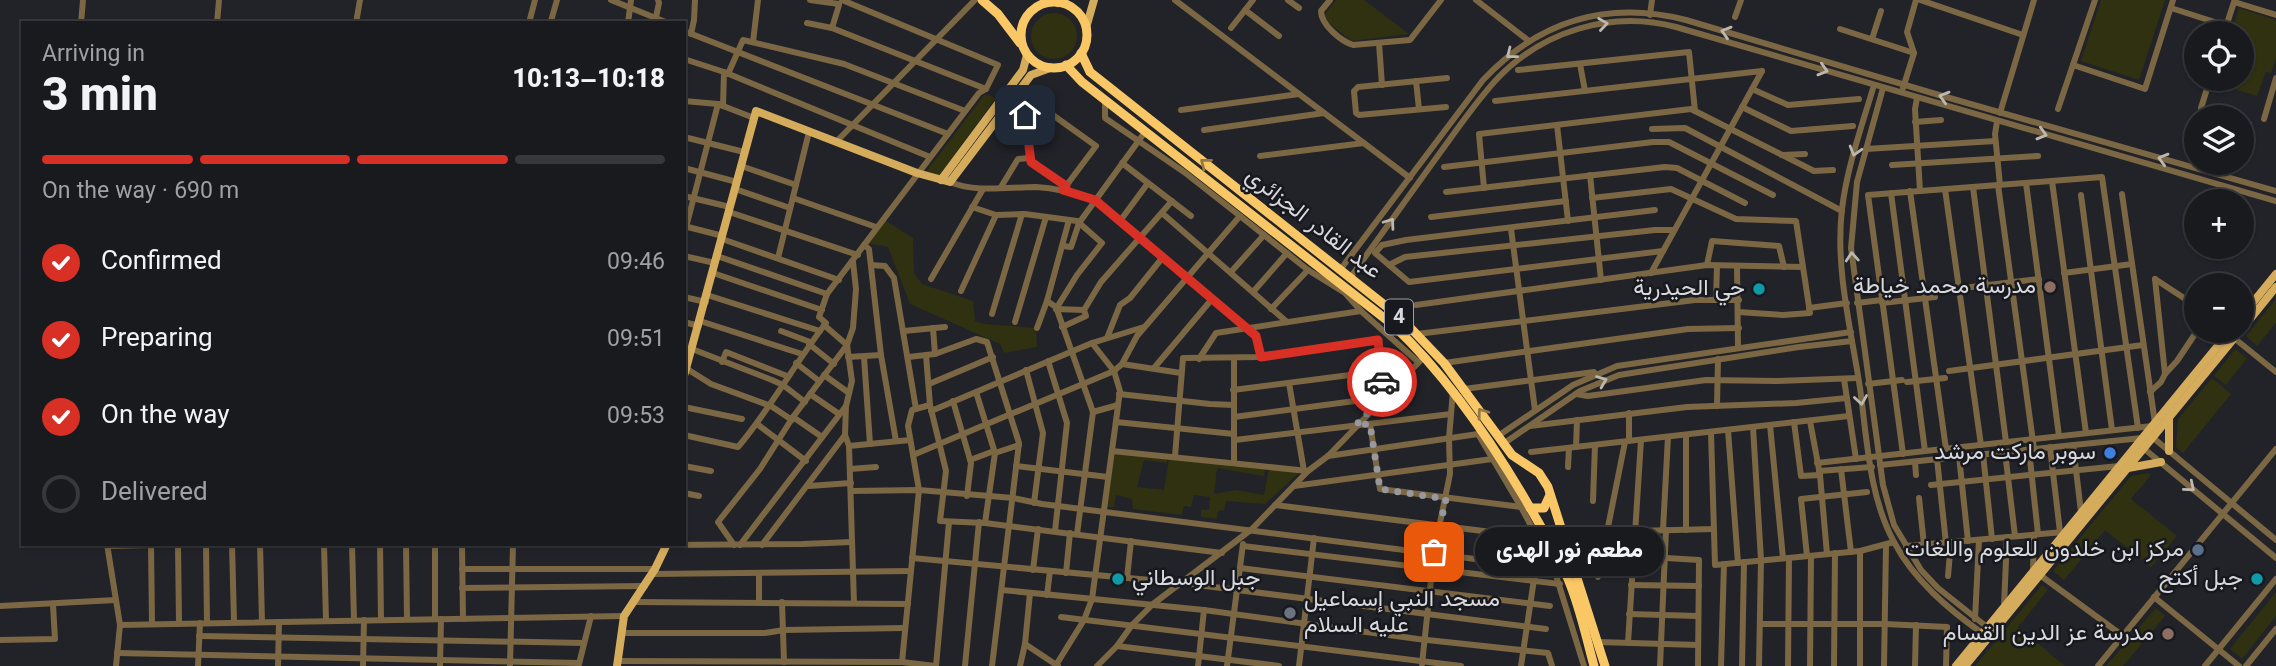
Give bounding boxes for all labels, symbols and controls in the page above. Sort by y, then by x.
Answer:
one-way arrow [1597,16,1609,31]
map controls [2184,21,2254,343]
button: locate [2184,21,2254,91]
one-way arrow [1720,26,1732,41]
text: Arriving in [42,37,145,73]
one-way arrow [1506,46,1518,59]
text: 10:13–10:18 [512,60,665,101]
one-way arrow [1817,62,1829,77]
text: 3 min [42,63,158,135]
pin [995,85,1055,145]
one-way arrow [1939,90,1951,105]
icon: home [1006,96,1044,134]
button: layers [2184,105,2254,175]
one-way arrow [2035,126,2047,141]
one-way arrow [1849,145,1863,157]
one-way arrow [2158,152,2170,167]
one-way arrow [1201,159,1213,172]
street label: عبد القادر الجزائري [1237,159,1389,289]
text: On the way · 690 m [42,174,239,210]
button: + [2184,189,2254,259]
one-way arrow [1382,218,1394,231]
text: Confirmed [101,242,222,283]
icon: check [42,244,80,282]
text: 09:46 [607,245,665,281]
one-way arrow [1844,251,1859,262]
place label: مدرسة محمد خياطة [1853,269,2036,305]
place label: حي الحيدرية [1633,271,1745,307]
button: − [2184,273,2254,343]
marker: مدرسة محمد خياطة [2042,279,2058,295]
marker: حي الحيدرية [1751,281,1767,297]
road number: 4 [1385,300,1413,334]
text: Preparing [101,319,213,360]
icon: check [42,321,80,359]
text: 09:51 [607,322,665,358]
courier [1347,347,1417,417]
icon: car [1363,363,1401,401]
one-way arrow [1596,376,1608,390]
one-way arrow [1854,394,1869,406]
text: On the way [101,396,230,437]
icon: check [42,398,80,436]
text: 09:53 [607,399,665,435]
one-way arrow [1478,408,1490,421]
place label: سوبر ماركت مرشد [1934,435,2096,471]
marker: سوبر ماركت مرشد [2102,445,2118,461]
text: Delivered [101,473,208,514]
one-way arrow [2183,478,2195,491]
pin [1404,522,1464,582]
callout: مطعم نور الهدى [1476,528,1665,576]
place label: مركز ابن خلدون للعلوم واللغات [1905,532,2184,568]
icon: bag [1415,533,1453,571]
text: مطعم نور الهدى [1496,533,1643,569]
marker: مركز ابن خلدون للعلوم واللغات [2190,542,2206,558]
place label: جبل الوسطاني [1132,561,1260,597]
place label: جبل أكتح [2158,561,2243,597]
marker: جبل الوسطاني [1110,571,1126,587]
marker: جبل أكتح [2249,571,2265,587]
place label: مسجد النبي إسماعيل عليه السلام [1304,582,1500,644]
marker: مسجد النبي إسماعيل عليه السلام [1282,605,1298,621]
place label: مدرسة عز الدين القسام [1943,616,2154,652]
marker: مدرسة عز الدين القسام [2160,626,2176,642]

